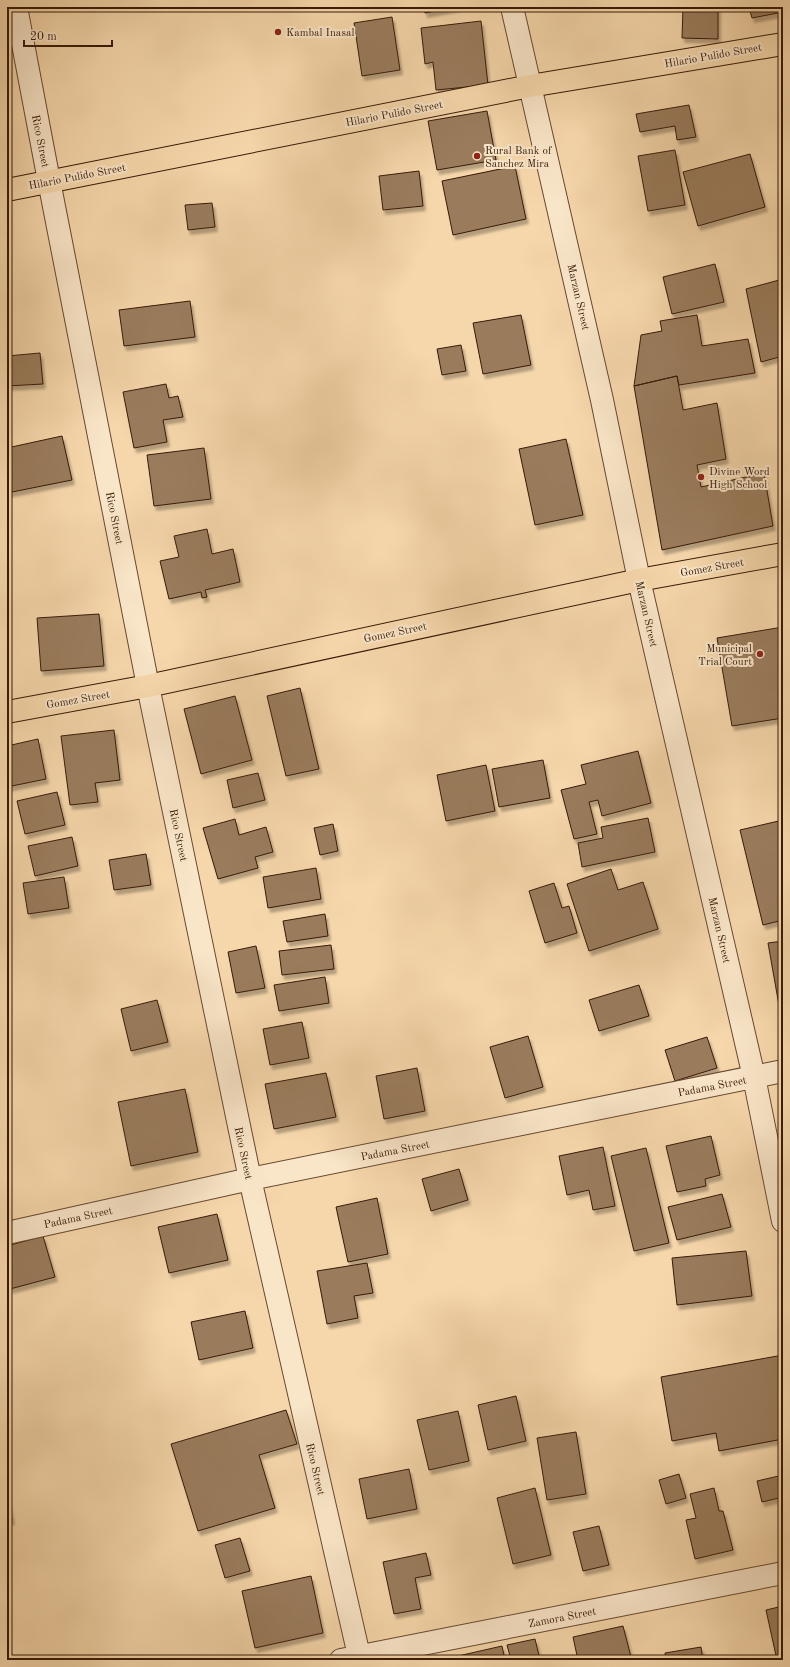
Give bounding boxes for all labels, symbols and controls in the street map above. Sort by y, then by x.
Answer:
scale bar [24,22,112,48]
marker: Kambal Inasal [273,27,283,37]
place label: Kambal Inasal [286,28,355,39]
text: 20 m [30,31,57,43]
street label: Hilario Pulido Street [664,42,763,70]
street label: Hilario Pulido Street [345,100,444,129]
street label: Rico Street [29,114,50,169]
place label: Rural Bank of Sanchez Mira [485,146,552,170]
marker: Rural Bank of Sanchez Mira [472,151,482,161]
street label: Hilario Pulido Street [28,163,127,192]
street label: Marzan Street [565,263,591,332]
place label: Divine Word High School [709,467,770,491]
marker: Divine Word High School [696,472,706,482]
street label: Rico Street [103,491,124,546]
street label: Gomez Street [680,557,745,579]
street label: Marzan Street [633,580,659,649]
street label: Gomez Street [363,621,428,646]
place label: Municipal Trial Court [698,644,752,668]
marker: Municipal Trial Court [755,649,765,659]
street label: Gomez Street [46,689,111,711]
street label: Rico Street [167,808,188,863]
street label: Marzan Street [706,896,732,965]
street label: Padama Street [677,1075,748,1100]
street label: Rico Street [232,1126,253,1181]
street label: Padama Street [360,1139,431,1164]
street label: Padama Street [43,1206,114,1231]
street label: Rico Street [303,1442,326,1497]
street label: Zamora Street [527,1606,597,1630]

